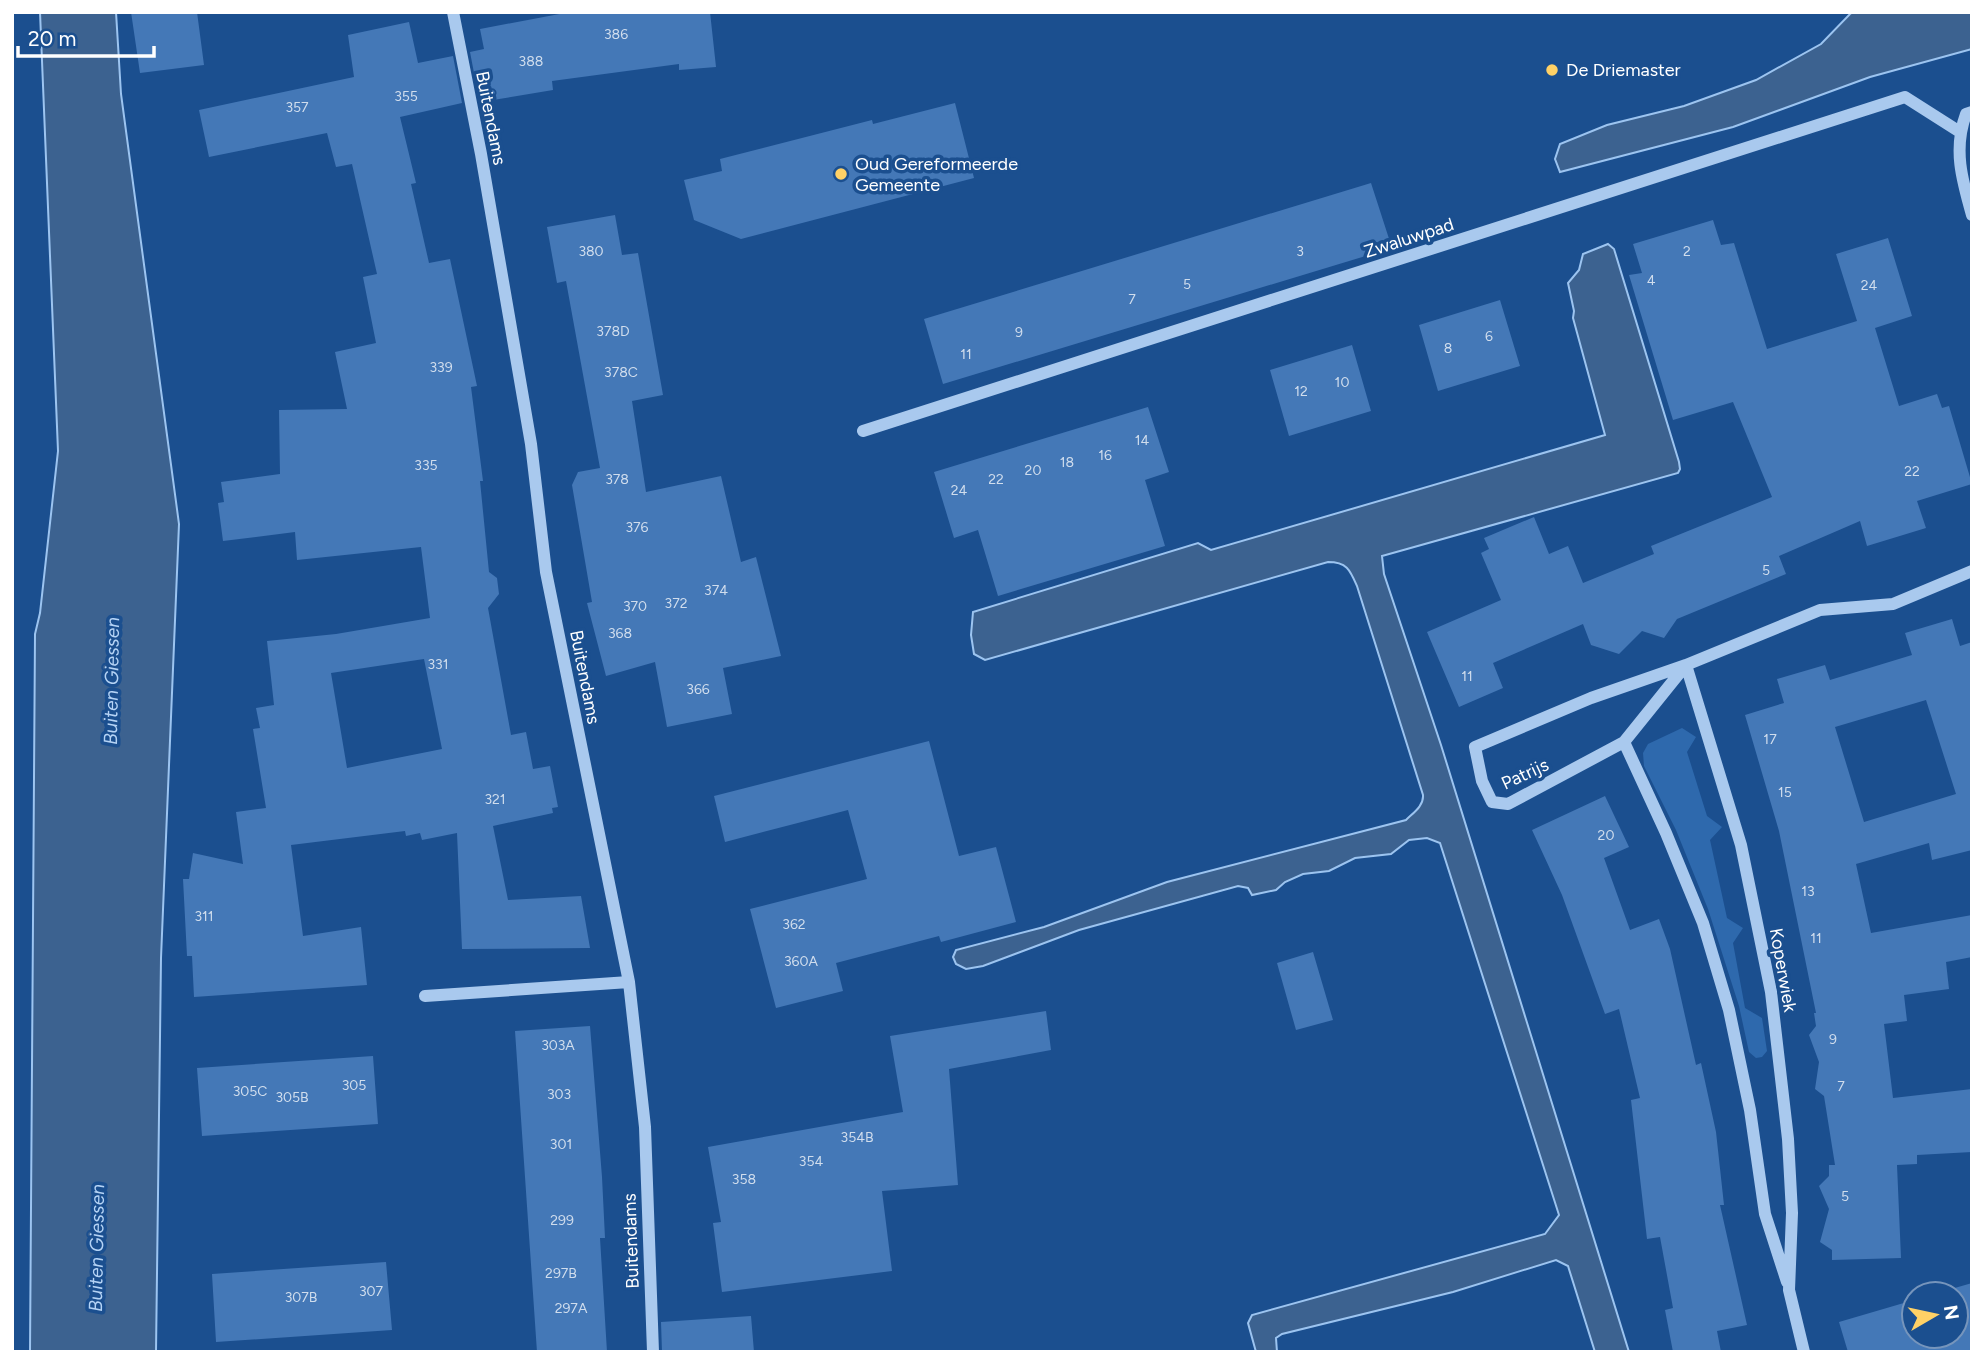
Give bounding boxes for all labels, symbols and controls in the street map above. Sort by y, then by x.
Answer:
scale bar [18,14,154,58]
text: 20 m [28,26,76,51]
house number: 386 [604,26,628,43]
house number: 388 [519,53,543,70]
place label: De Driemaster [1566,59,1681,81]
marker: De Driemaster [1544,62,1560,78]
street label: Buitendams [471,69,511,167]
house number: 355 [394,88,418,105]
house number: 357 [285,99,309,116]
place label: Oud Gereformeerde Gemeente [855,153,1018,196]
marker: Oud Gereformeerde Gemeente [833,166,849,182]
street label: Zwaluwpad [1361,213,1457,263]
house number: 380 [578,243,604,260]
house number: 3 [1296,243,1304,260]
house number: 2 [1683,243,1691,260]
house number: 4 [1647,272,1656,289]
house number: 5 [1183,276,1191,293]
house number: 24 [1861,277,1878,294]
house number: 7 [1128,291,1136,308]
house number: 378D [596,323,630,340]
house number: 9 [1015,324,1023,341]
house number: 6 [1485,328,1493,345]
house number: 8 [1444,340,1452,357]
house number: 11 [960,346,972,363]
house number: 339 [429,359,453,376]
house number: 378C [604,364,638,381]
house number: 10 [1335,374,1349,391]
house number: 12 [1294,383,1308,400]
house number: 14 [1135,432,1150,449]
house number: 16 [1098,447,1112,464]
house number: 18 [1060,454,1074,471]
house number: 335 [414,457,438,474]
house number: 20 [1025,462,1041,479]
house number: 22 [1904,463,1920,480]
house number: 378 [605,471,629,488]
house number: 22 [988,471,1004,488]
house number: 24 [951,482,968,499]
house number: 376 [625,519,649,536]
house number: 5 [1762,562,1770,579]
house number: 374 [704,582,728,599]
house number: 372 [665,595,687,612]
house number: 370 [623,598,647,615]
water label: Buiten Giessen [99,617,124,745]
house number: 368 [608,625,632,642]
street label: Buitendams [565,628,605,726]
house number: 331 [427,656,449,673]
house number: 11 [1461,668,1473,685]
house number: 366 [686,681,710,698]
house number: 17 [1763,731,1777,748]
street label: Patrijs [1498,754,1552,794]
house number: 15 [1778,784,1792,801]
house number: 321 [484,791,506,808]
house number: 20 [1598,827,1614,844]
house number: 13 [1801,883,1815,900]
house number: 311 [194,908,214,925]
house number: 362 [782,916,806,933]
street label: Koperwiek [1765,926,1801,1014]
house number: 11 [1810,930,1822,947]
house number: 360A [784,953,819,970]
house number: 9 [1829,1031,1837,1048]
house number: 303A [541,1037,575,1054]
house number: 305 [342,1077,366,1094]
house number: 7 [1837,1078,1845,1095]
house number: 305C [233,1083,267,1100]
house number: 303 [547,1086,571,1103]
house number: 305B [275,1089,309,1106]
house number: 354B [841,1129,873,1146]
house number: 301 [550,1136,572,1153]
house number: 354 [799,1153,823,1170]
house number: 358 [732,1171,756,1188]
water label: Buiten Giessen [84,1184,109,1312]
house number: 5 [1841,1188,1849,1205]
street label: Buitendams [618,1193,644,1289]
house number: 299 [550,1212,574,1229]
house number: 297B [545,1265,577,1282]
north arrow [1900,1280,1970,1350]
house number: 307 [359,1283,384,1300]
house number: 307B [285,1289,317,1306]
house number: 297A [555,1300,588,1317]
text: N [1939,1303,1964,1321]

